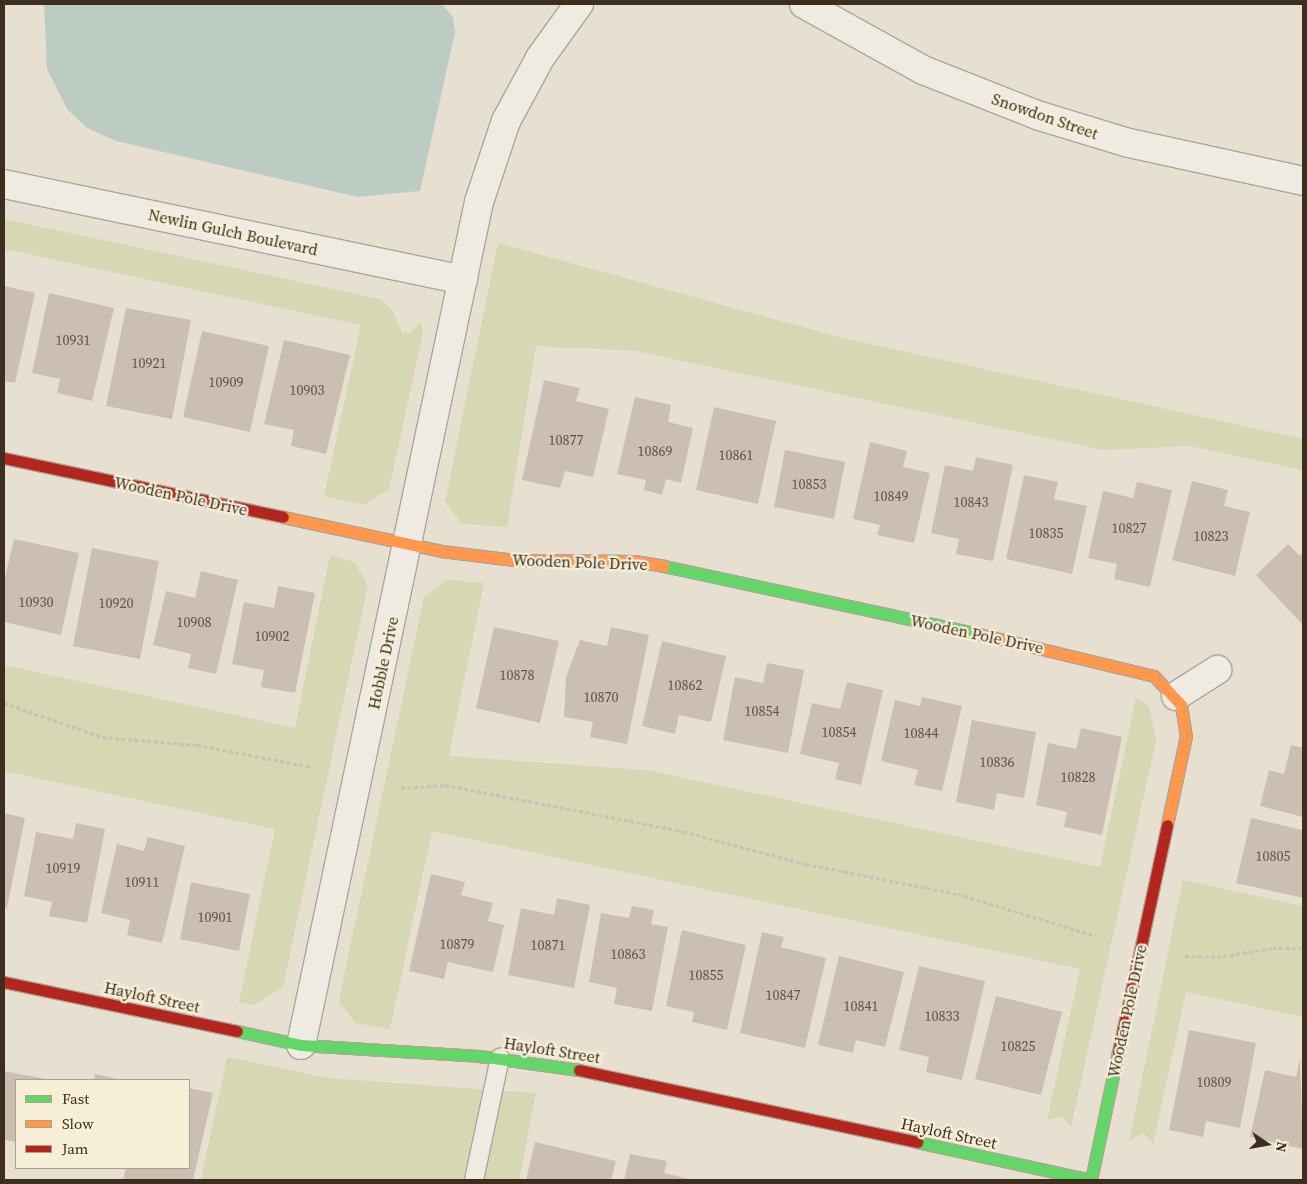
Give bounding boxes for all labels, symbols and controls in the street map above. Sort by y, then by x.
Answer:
street label: Snowdon Street [989,89,1101,143]
street label: Newlin Gulch Boulevard [147,205,319,259]
house number: 10931 [56,332,90,348]
house number: 10921 [132,355,166,371]
house number: 10909 [209,374,243,390]
house number: 10903 [290,382,324,398]
house number: 10877 [549,432,583,448]
house number: 10869 [638,443,672,459]
house number: 10861 [719,447,753,463]
street label: Wooden Pole Drive [113,473,249,519]
house number: 10853 [792,476,826,492]
house number: 10849 [874,488,908,504]
house number: 10843 [954,494,988,510]
house number: 10827 [1112,520,1146,536]
house number: 10835 [1029,525,1063,541]
house number: 10823 [1194,528,1228,544]
street label: Wooden Pole Drive [512,550,648,574]
house number: 10930 [19,594,53,610]
house number: 10920 [99,595,133,611]
street label: Wooden Pole Drive [909,611,1045,657]
house number: 10908 [177,614,211,630]
street label: Hobble Drive [364,615,402,711]
house number: 10902 [255,628,289,644]
house number: 10878 [500,667,534,683]
house number: 10862 [668,677,702,693]
house number: 10870 [584,689,618,705]
house number: 10854 [745,703,779,719]
house number: 10854 [822,724,856,740]
house number: 10844 [904,725,938,741]
house number: 10836 [980,754,1014,770]
house number: 10828 [1061,769,1095,785]
house number: 10805 [1256,848,1290,864]
house number: 10919 [46,860,80,876]
house number: 10911 [125,874,159,890]
house number: 10901 [198,909,232,925]
house number: 10879 [440,936,474,952]
house number: 10871 [531,937,565,953]
street label: Wooden Pole Drive [1104,943,1150,1079]
house number: 10863 [611,946,645,962]
house number: 10855 [689,967,723,983]
street label: Hayloft Street [103,978,201,1016]
house number: 10847 [766,987,800,1003]
house number: 10841 [844,998,878,1014]
house number: 10833 [925,1008,959,1024]
street label: Hayloft Street [503,1033,601,1067]
house number: 10825 [1001,1038,1035,1054]
house number: 10809 [1197,1074,1231,1090]
legend [15,1079,190,1169]
text: Fast [62,1088,89,1109]
text: Slow [62,1113,94,1134]
street label: Hayloft Street [900,1114,998,1152]
north arrow [1242,1119,1292,1169]
text: Jam [62,1138,88,1159]
text: N [1271,1140,1293,1154]

